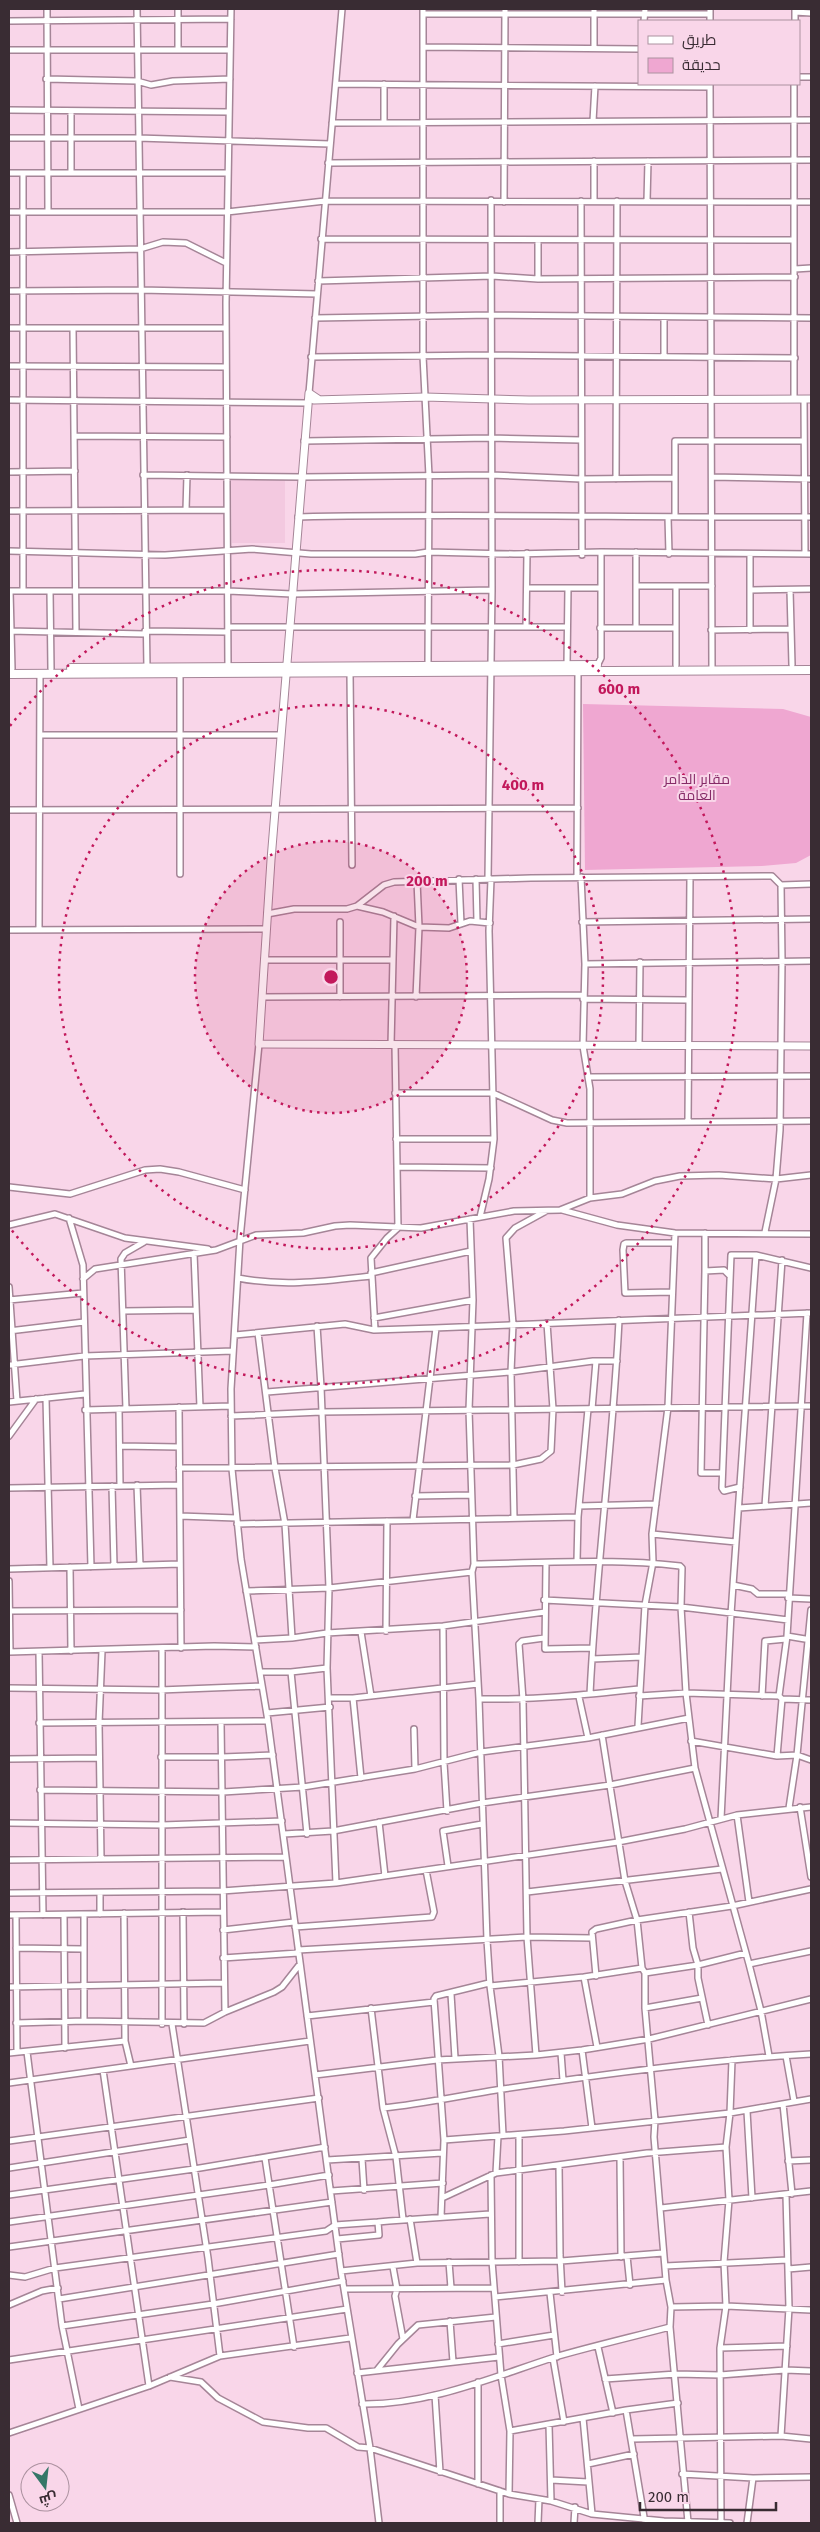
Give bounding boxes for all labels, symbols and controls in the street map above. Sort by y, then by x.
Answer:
legend [638,20,800,85]
text: طريق [682,31,716,50]
text: حديقة [682,56,721,74]
text: 600 m [598,680,640,698]
park label: مقابر الدامر العامة [663,771,730,804]
text: 400 m [502,776,544,794]
text: 200 m [406,872,448,890]
centre of rings [322,968,340,986]
north arrow [20,2462,70,2512]
scale bar [640,2480,776,2512]
text: 200 m [648,2488,689,2506]
text: ش [37,2489,59,2510]

